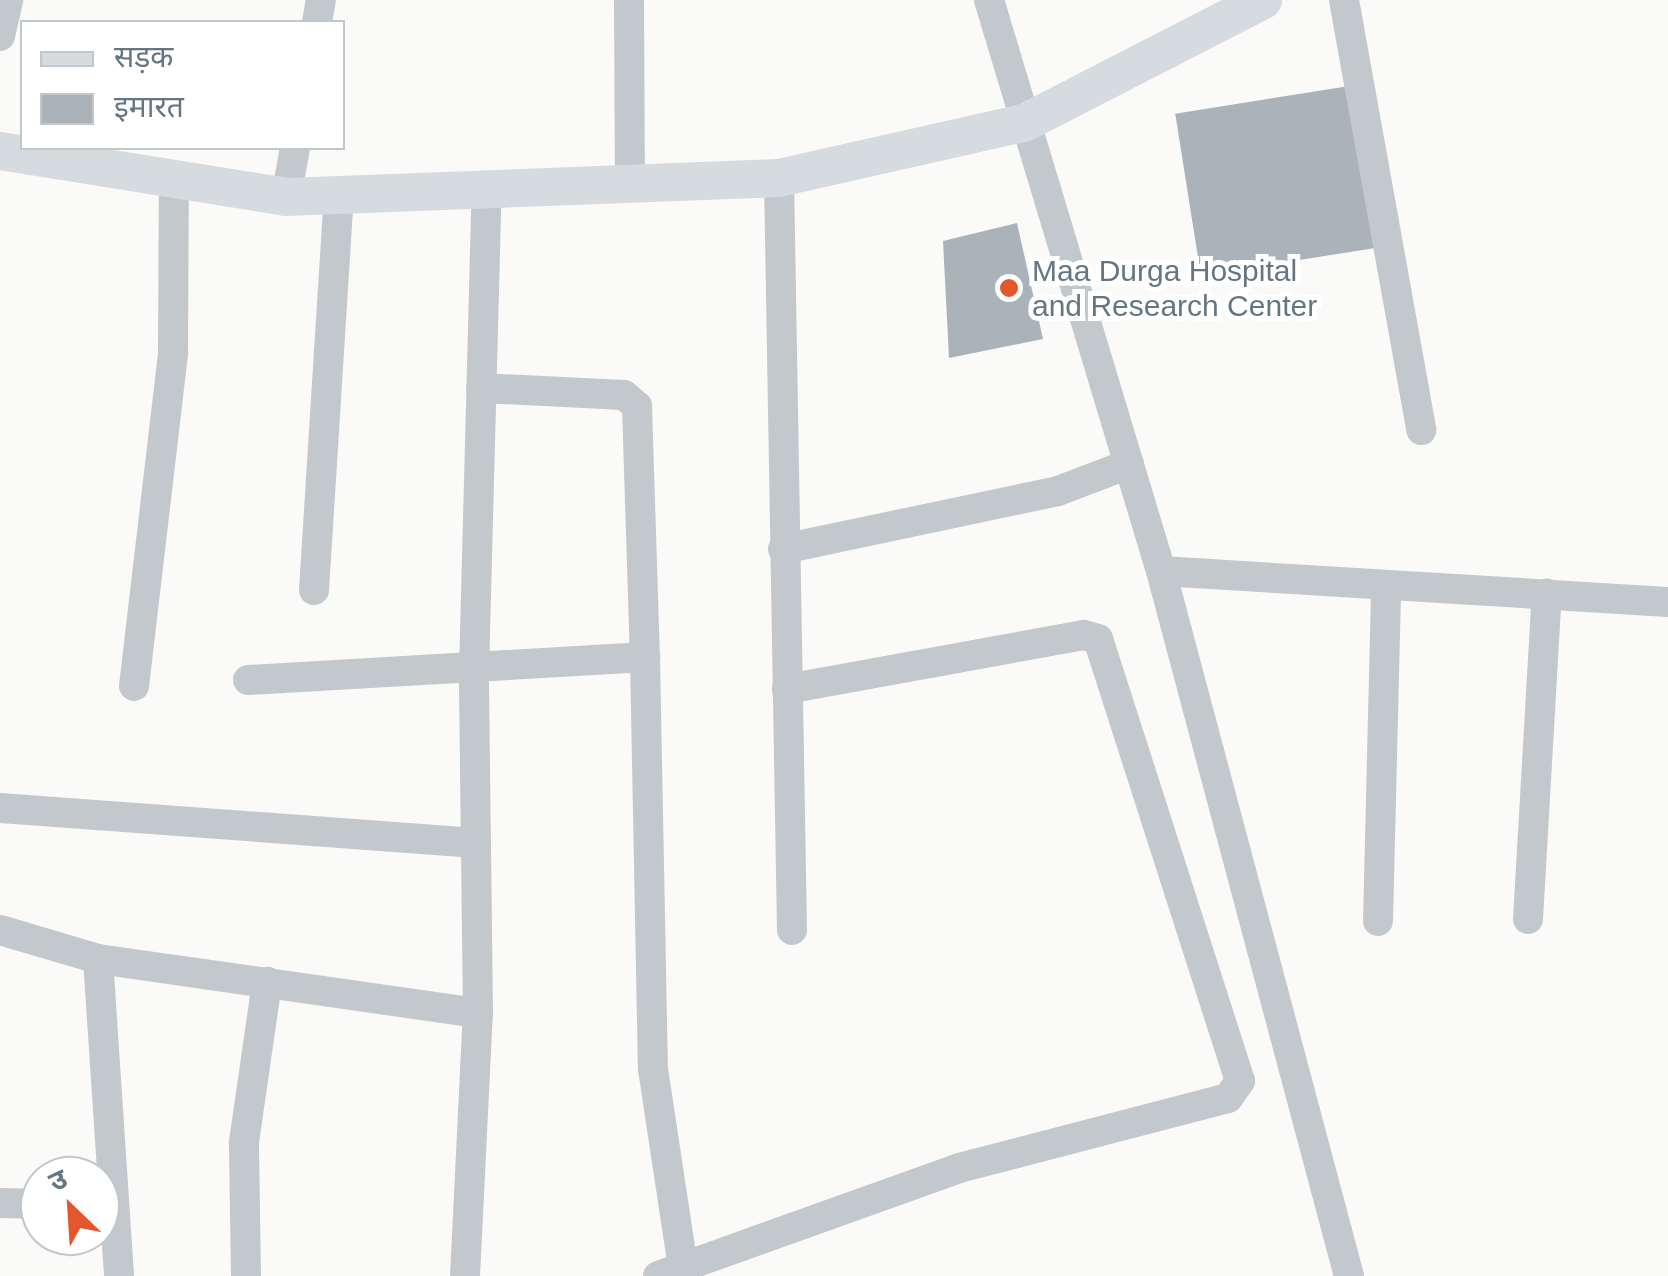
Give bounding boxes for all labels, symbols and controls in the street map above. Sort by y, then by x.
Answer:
legend [20,20,345,150]
text: सड़क [114,40,173,73]
text: इमारत [114,90,184,123]
place label: Maa Durga Hospital and Research Center [1032,253,1317,324]
marker: Maa Durga Hospital and Research Center [996,275,1022,301]
north arrow [20,1156,120,1256]
text: उ [44,1163,72,1198]

